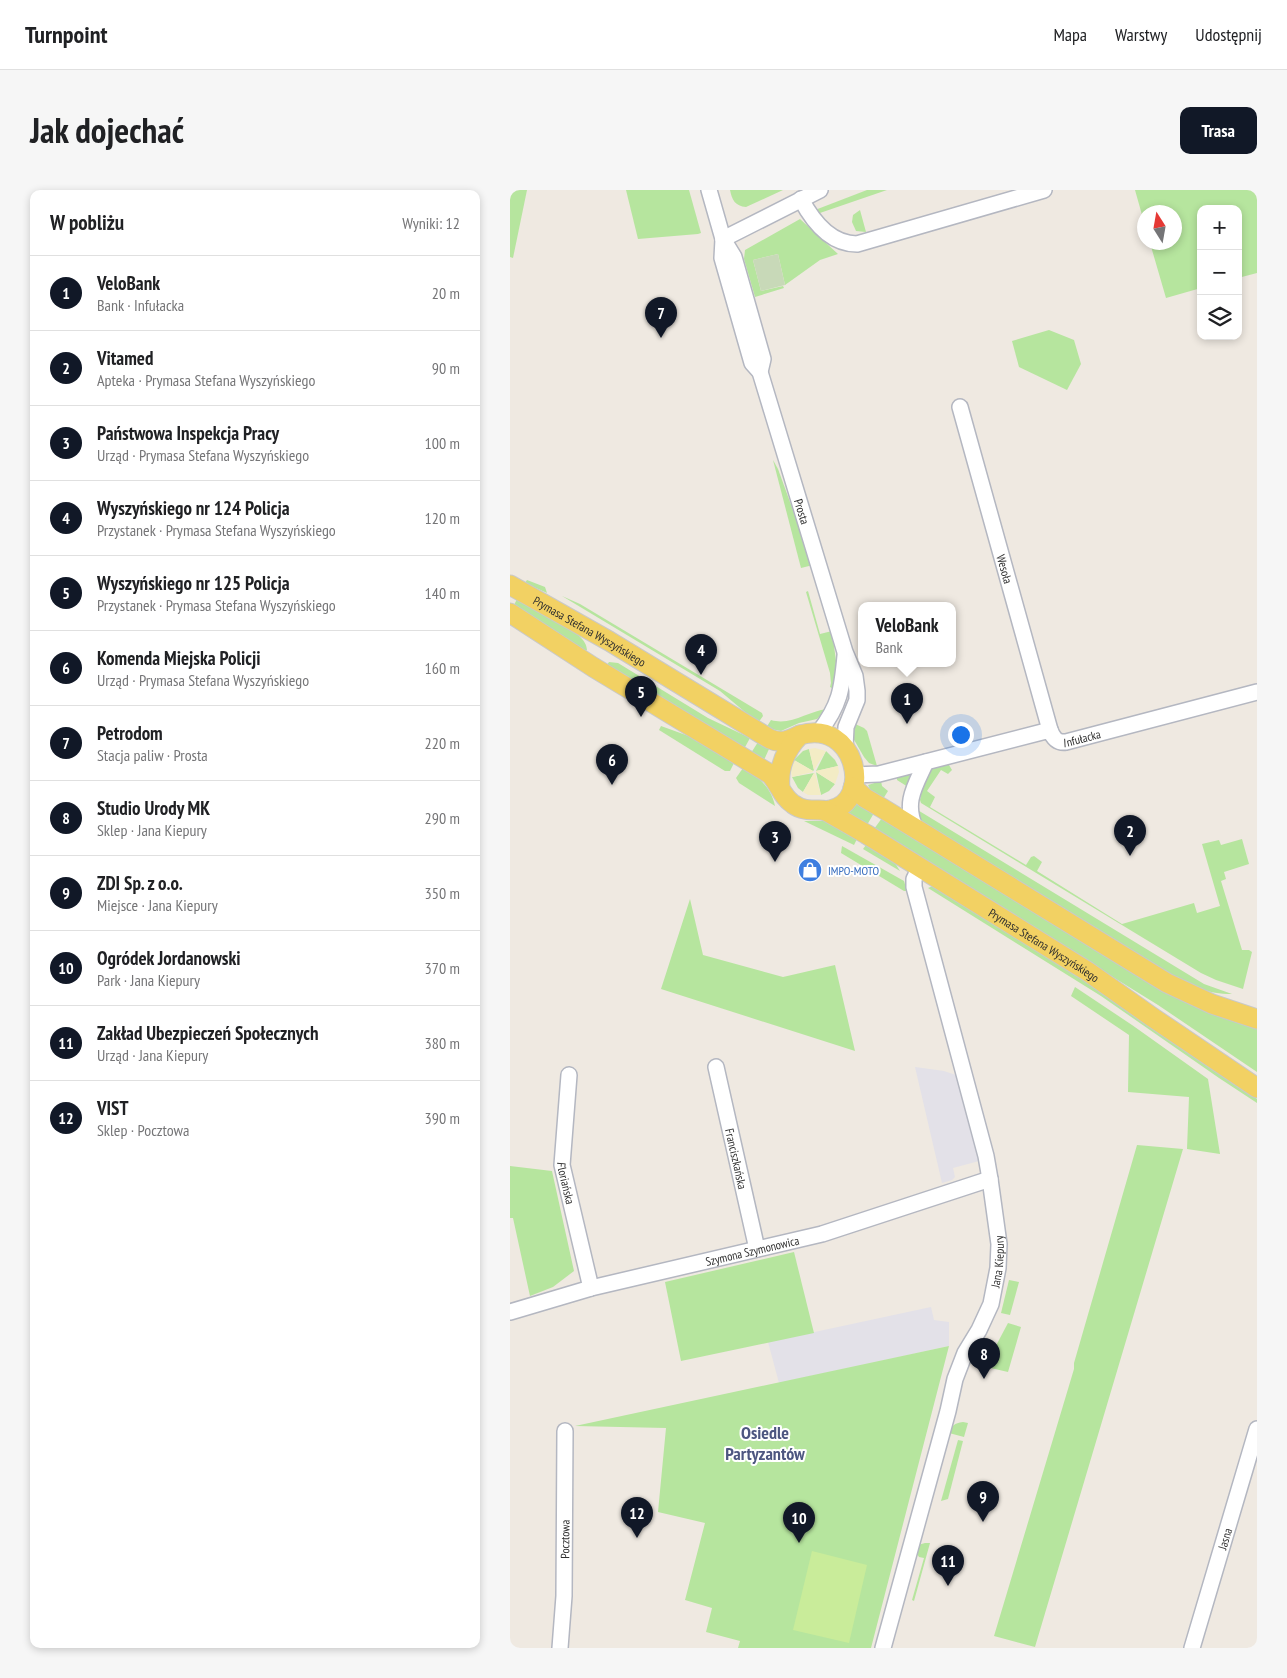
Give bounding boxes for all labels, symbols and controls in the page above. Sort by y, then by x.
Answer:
text: Turnpoint [25,19,107,50]
text: Mapa [1053,23,1087,46]
text: Warstwy [1115,23,1167,46]
text: Udostępnij [1195,23,1262,46]
text: Jak dojechać [30,107,184,153]
button: Trasa [1180,107,1257,154]
north arrow [1137,205,1182,250]
map controls [1197,205,1242,340]
button: + [1197,205,1242,250]
text: W pobliżu [50,209,124,236]
text: Wyniki: 12 [402,213,460,233]
button: − [1197,250,1242,295]
text: VeloBank [97,271,160,295]
text: 1 [62,283,70,303]
text: 20 m [432,283,460,303]
text: Bank · Infułacka [97,295,184,315]
button: layers [1197,295,1242,340]
pin: 7 [645,297,677,338]
text: Vitamed [97,346,153,370]
text: 2 [62,358,70,378]
text: 90 m [432,358,460,378]
text: Apteka · Prymasa Stefana Wyszyńskiego [97,370,315,390]
text: Państwowa Inspekcja Pracy [97,421,279,445]
text: 3 [62,433,70,453]
text: 100 m [425,433,460,453]
text: Urząd · Prymasa Stefana Wyszyńskiego [97,445,309,465]
text: Wyszyńskiego nr 124 Policja [97,496,290,520]
street label: Prosta [791,497,813,526]
text: 4 [62,508,70,528]
text: 120 m [425,508,460,528]
text: Przystanek · Prymasa Stefana Wyszyńskiego [97,520,336,540]
street label: Wesoła [994,553,1016,585]
text: Wyszyńskiego nr 125 Policja [97,571,290,595]
text: 5 [62,583,70,603]
text: 140 m [425,583,460,603]
street label: Prymasa Stefana Wyszyńskiego [531,592,649,669]
text: Przystanek · Prymasa Stefana Wyszyńskiego [97,595,336,615]
popup [858,602,956,667]
text: VeloBank [875,613,939,637]
pin: 4 [685,634,717,675]
text: Bank [875,637,903,657]
text: Komenda Miejska Policji [97,646,261,670]
text: 6 [62,658,70,678]
text: 160 m [425,658,460,678]
text: Urząd · Prymasa Stefana Wyszyńskiego [97,670,309,690]
pin: 5 [625,676,657,717]
pin: 1 [891,683,923,724]
text: Petrodom [97,721,163,745]
your location [948,722,974,748]
street label: Infułacka [1063,726,1102,750]
text: 7 [62,733,70,753]
text: 220 m [425,733,460,753]
pin: 6 [596,744,628,785]
text: Stacja paliw · Prosta [97,745,208,765]
text: Studio Urody MK [97,796,210,820]
text: 8 [62,808,70,828]
text: 290 m [425,808,460,828]
pin: 2 [1114,815,1146,856]
text: Sklep · Jana Kiepury [97,820,207,840]
pin: 3 [759,821,791,862]
shop icon: IMPO-MOTO [797,857,823,883]
place label: IMPO-MOTO [828,863,879,878]
text: ZDI Sp. z o.o. [97,871,183,895]
text: 9 [62,883,70,903]
text: 350 m [425,883,460,903]
text: Miejsce · Jana Kiepury [97,895,218,915]
street label: Prymasa Stefana Wyszyńskiego [986,905,1103,985]
text: Ogródek Jordanowski [97,946,241,970]
text: 10 [58,958,74,978]
text: 370 m [425,958,460,978]
text: Park · Jana Kiepury [97,970,200,990]
text: Zakład Ubezpieczeń Społecznych [97,1021,319,1045]
text: 11 [58,1033,74,1053]
text: 380 m [425,1033,460,1053]
text: Urząd · Jana Kiepury [97,1045,208,1065]
text: VIST [97,1096,128,1120]
text: 12 [58,1108,74,1128]
text: 390 m [425,1108,460,1128]
text: Sklep · Pocztowa [97,1120,189,1140]
street label: Franciszkańska [723,1127,751,1191]
street label: Floriańska [554,1162,579,1206]
street label: Szymona Szymonowica [704,1232,801,1269]
street label: Jana Kiepury [987,1234,1007,1290]
pin: 8 [968,1338,1000,1379]
district label: Osiedle Partyzantów [725,1421,805,1465]
pin: 9 [967,1481,999,1522]
pin: 12 [621,1497,653,1538]
pin: 10 [783,1502,815,1543]
street label: Pocztowa [557,1519,572,1559]
street label: Jasna [1214,1526,1235,1552]
pin: 11 [932,1545,964,1586]

